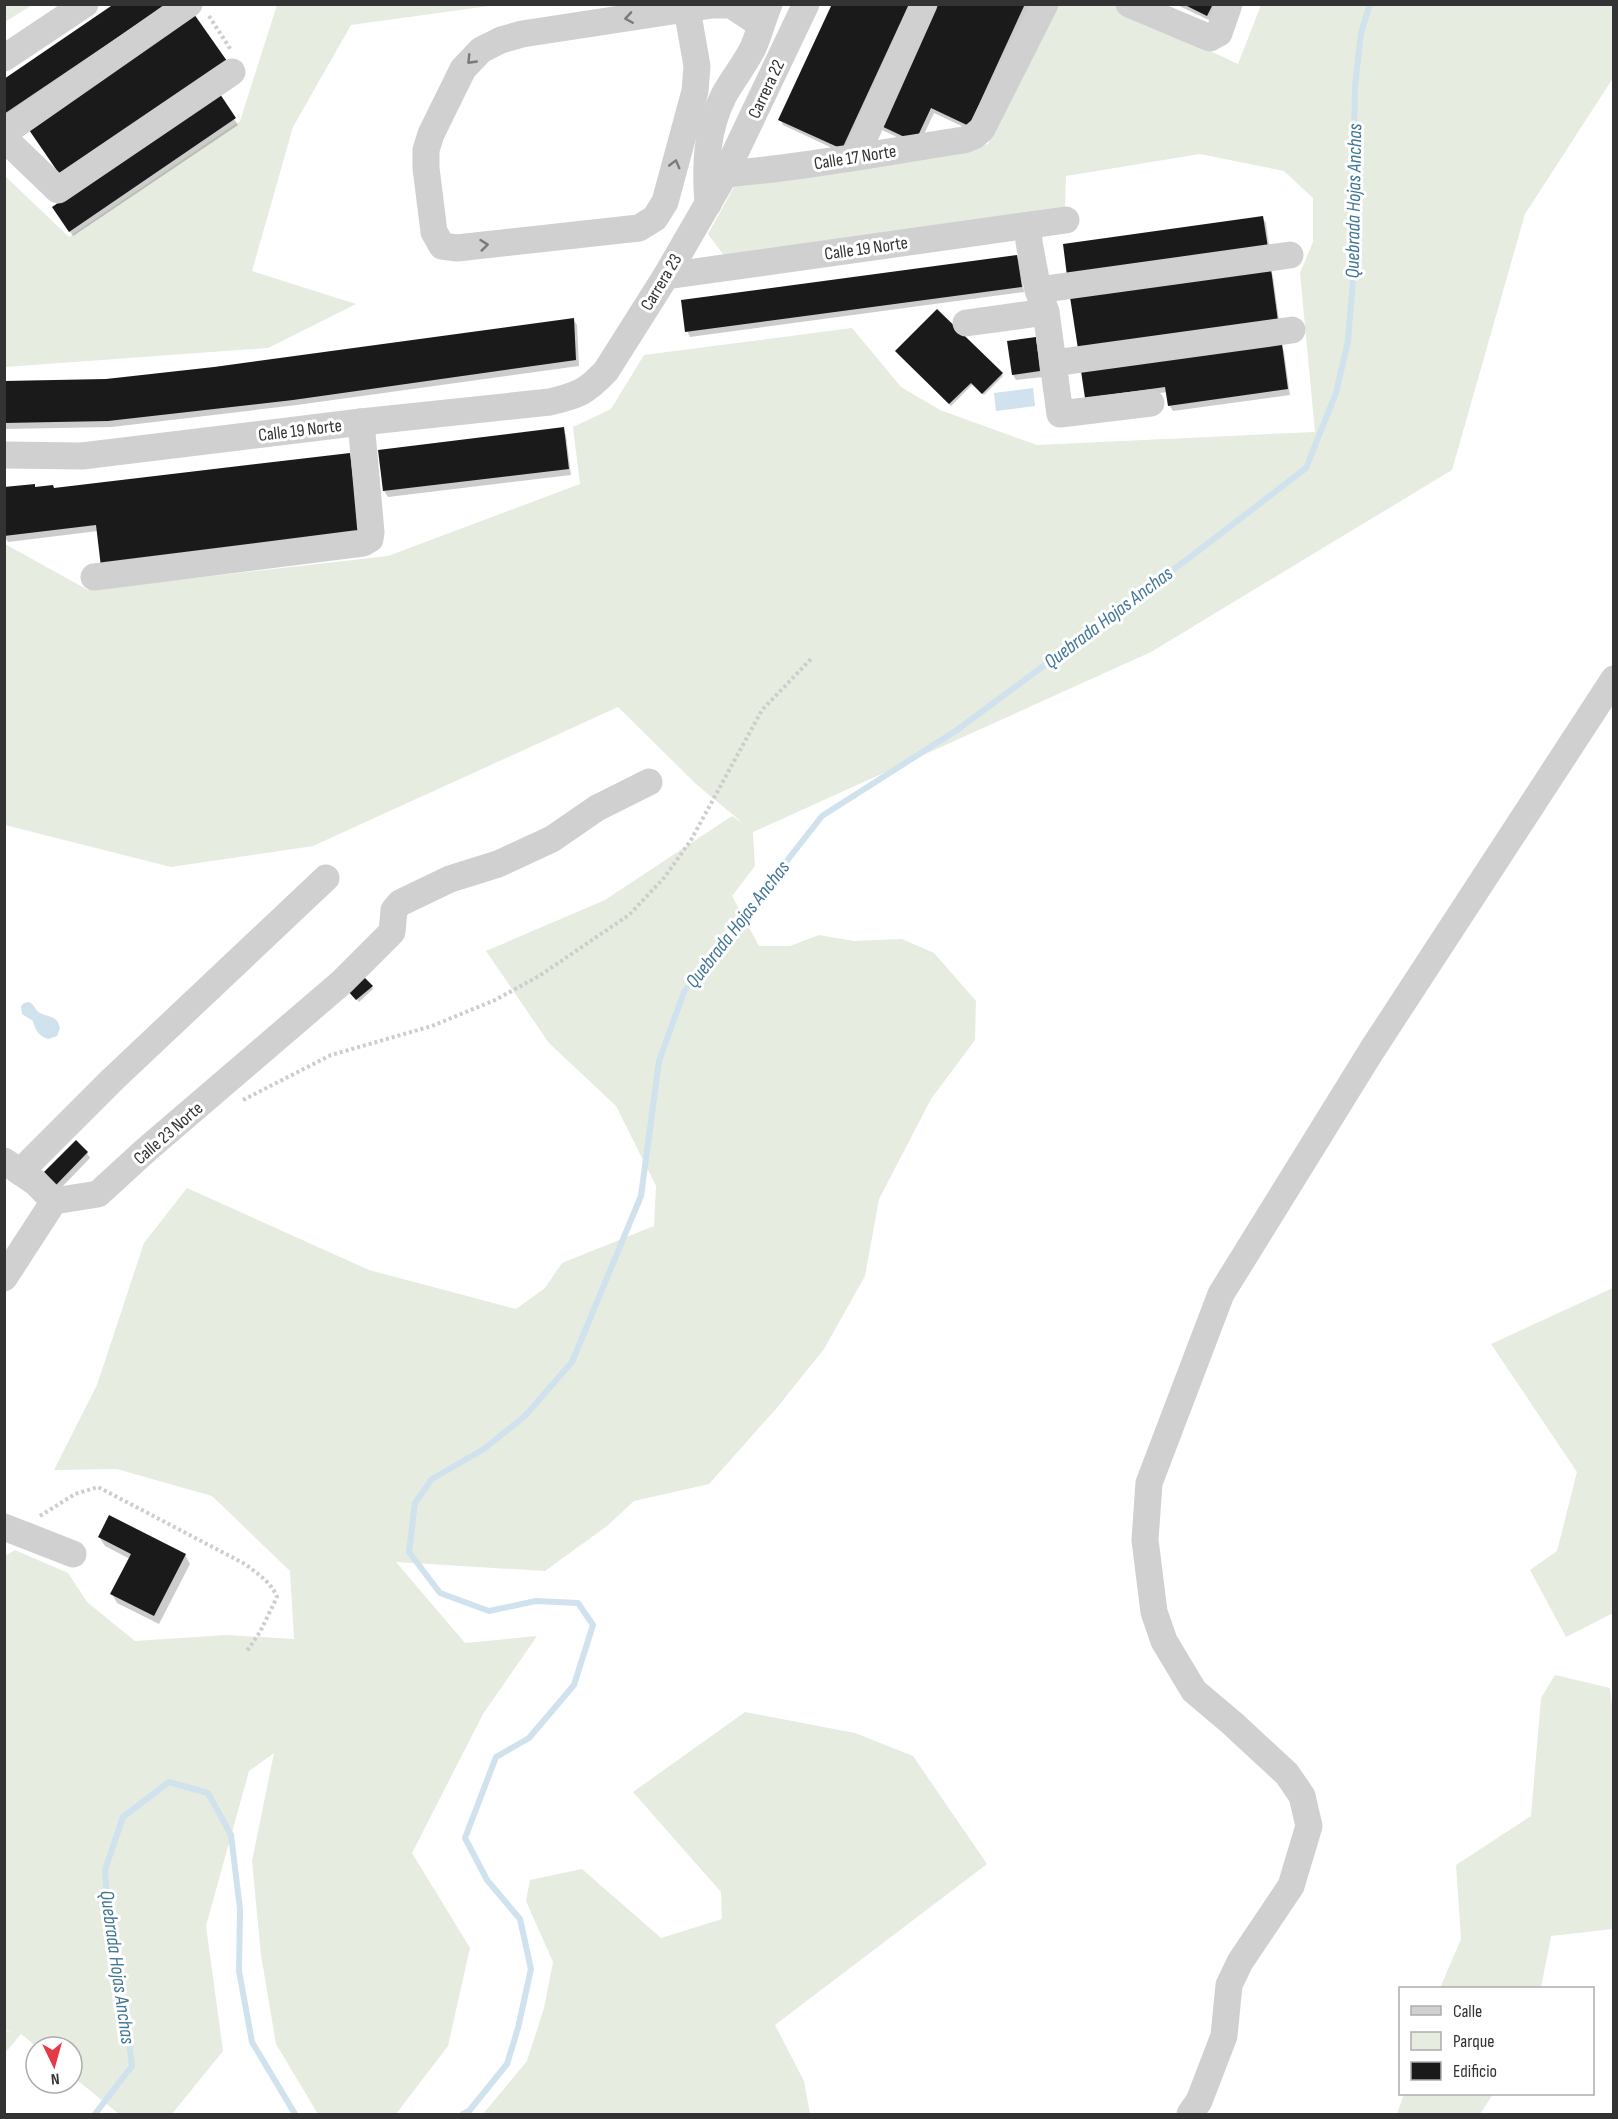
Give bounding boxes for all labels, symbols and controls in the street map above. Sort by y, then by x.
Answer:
one-way arrow [624,11,633,23]
one-way arrow [468,53,479,64]
street label: Carrera 22 [744,57,789,122]
water label: Quebrada Hojas Anchas [1341,123,1367,279]
street label: Calle 17 Norte [812,141,898,174]
one-way arrow [668,159,681,169]
street label: Calle 19 Norte [823,232,909,265]
one-way arrow [480,239,489,252]
street label: Carrera 23 [636,250,686,314]
street label: Calle 19 Norte [257,415,343,446]
water label: Quebrada Hojas Anchas [1040,562,1178,674]
water label: Quebrada Hojas Anchas [681,856,795,993]
street label: Calle 23 Norte [130,1098,207,1169]
water label: Quebrada Hojas Anchas [94,1889,140,2046]
legend [1399,1987,1594,2095]
text: Calle [1453,2001,1482,2022]
text: Parque [1453,2031,1494,2052]
north arrow [24,2035,84,2095]
text: Edificio [1453,2061,1497,2082]
text: N [50,2069,60,2088]

